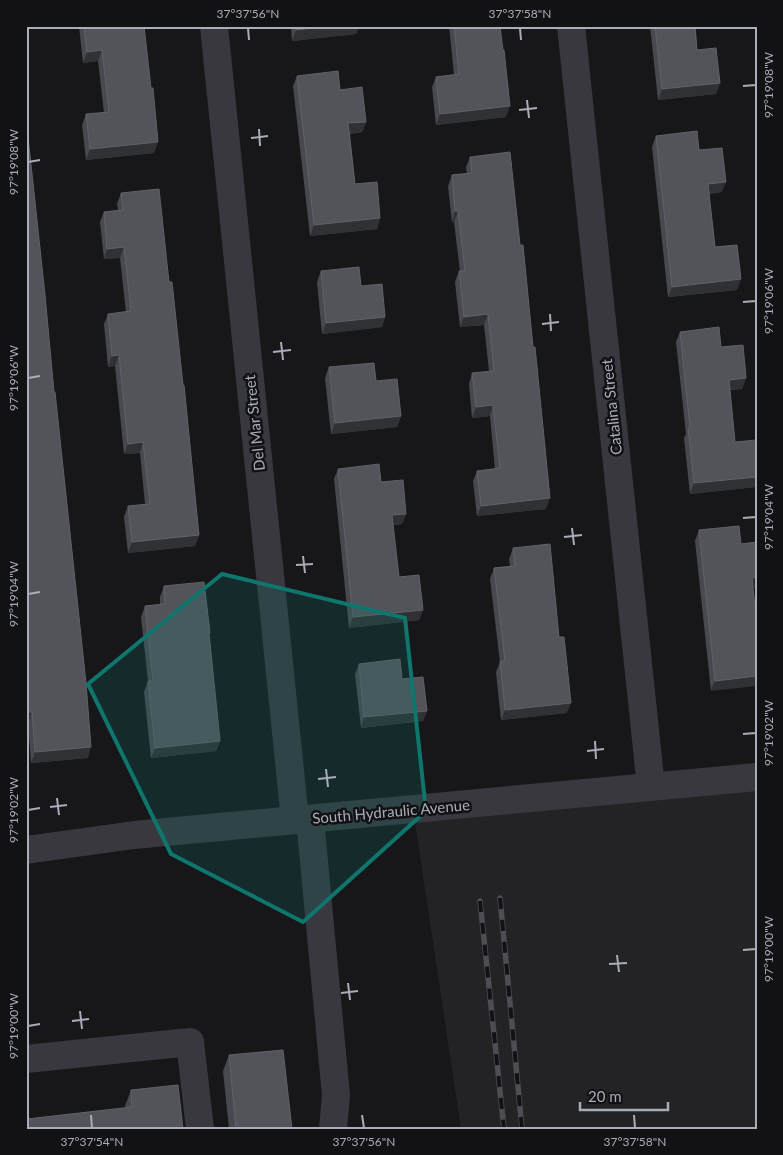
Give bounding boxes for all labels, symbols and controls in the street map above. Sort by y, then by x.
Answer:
text: 37°37'56"N [217,6,279,21]
text: 37°37'58"N [489,6,551,21]
text: 97°19'08"W [761,51,776,118]
text: 97°19'08"W [6,128,21,195]
text: 97°19'06"W [761,267,776,334]
text: 97°19'06"W [6,344,21,411]
street label: Catalina Street [597,357,625,456]
street label: Del Mar Street [240,374,268,472]
text: 97°19'04"W [761,483,776,550]
text: 97°19'04"W [6,560,21,627]
text: 97°19'02"W [761,699,776,766]
text: 97°19'02"W [6,776,21,843]
street label: South Hydraulic Avenue [311,795,471,827]
text: 97°19'00"W [761,915,776,982]
text: 97°19'00"W [6,992,21,1059]
scale bar [580,1080,668,1112]
text: 20 m [588,1087,622,1105]
text: 37°37'54"N [61,1134,123,1149]
text: 37°37'56"N [333,1134,395,1149]
text: 37°37'58"N [604,1134,666,1149]

